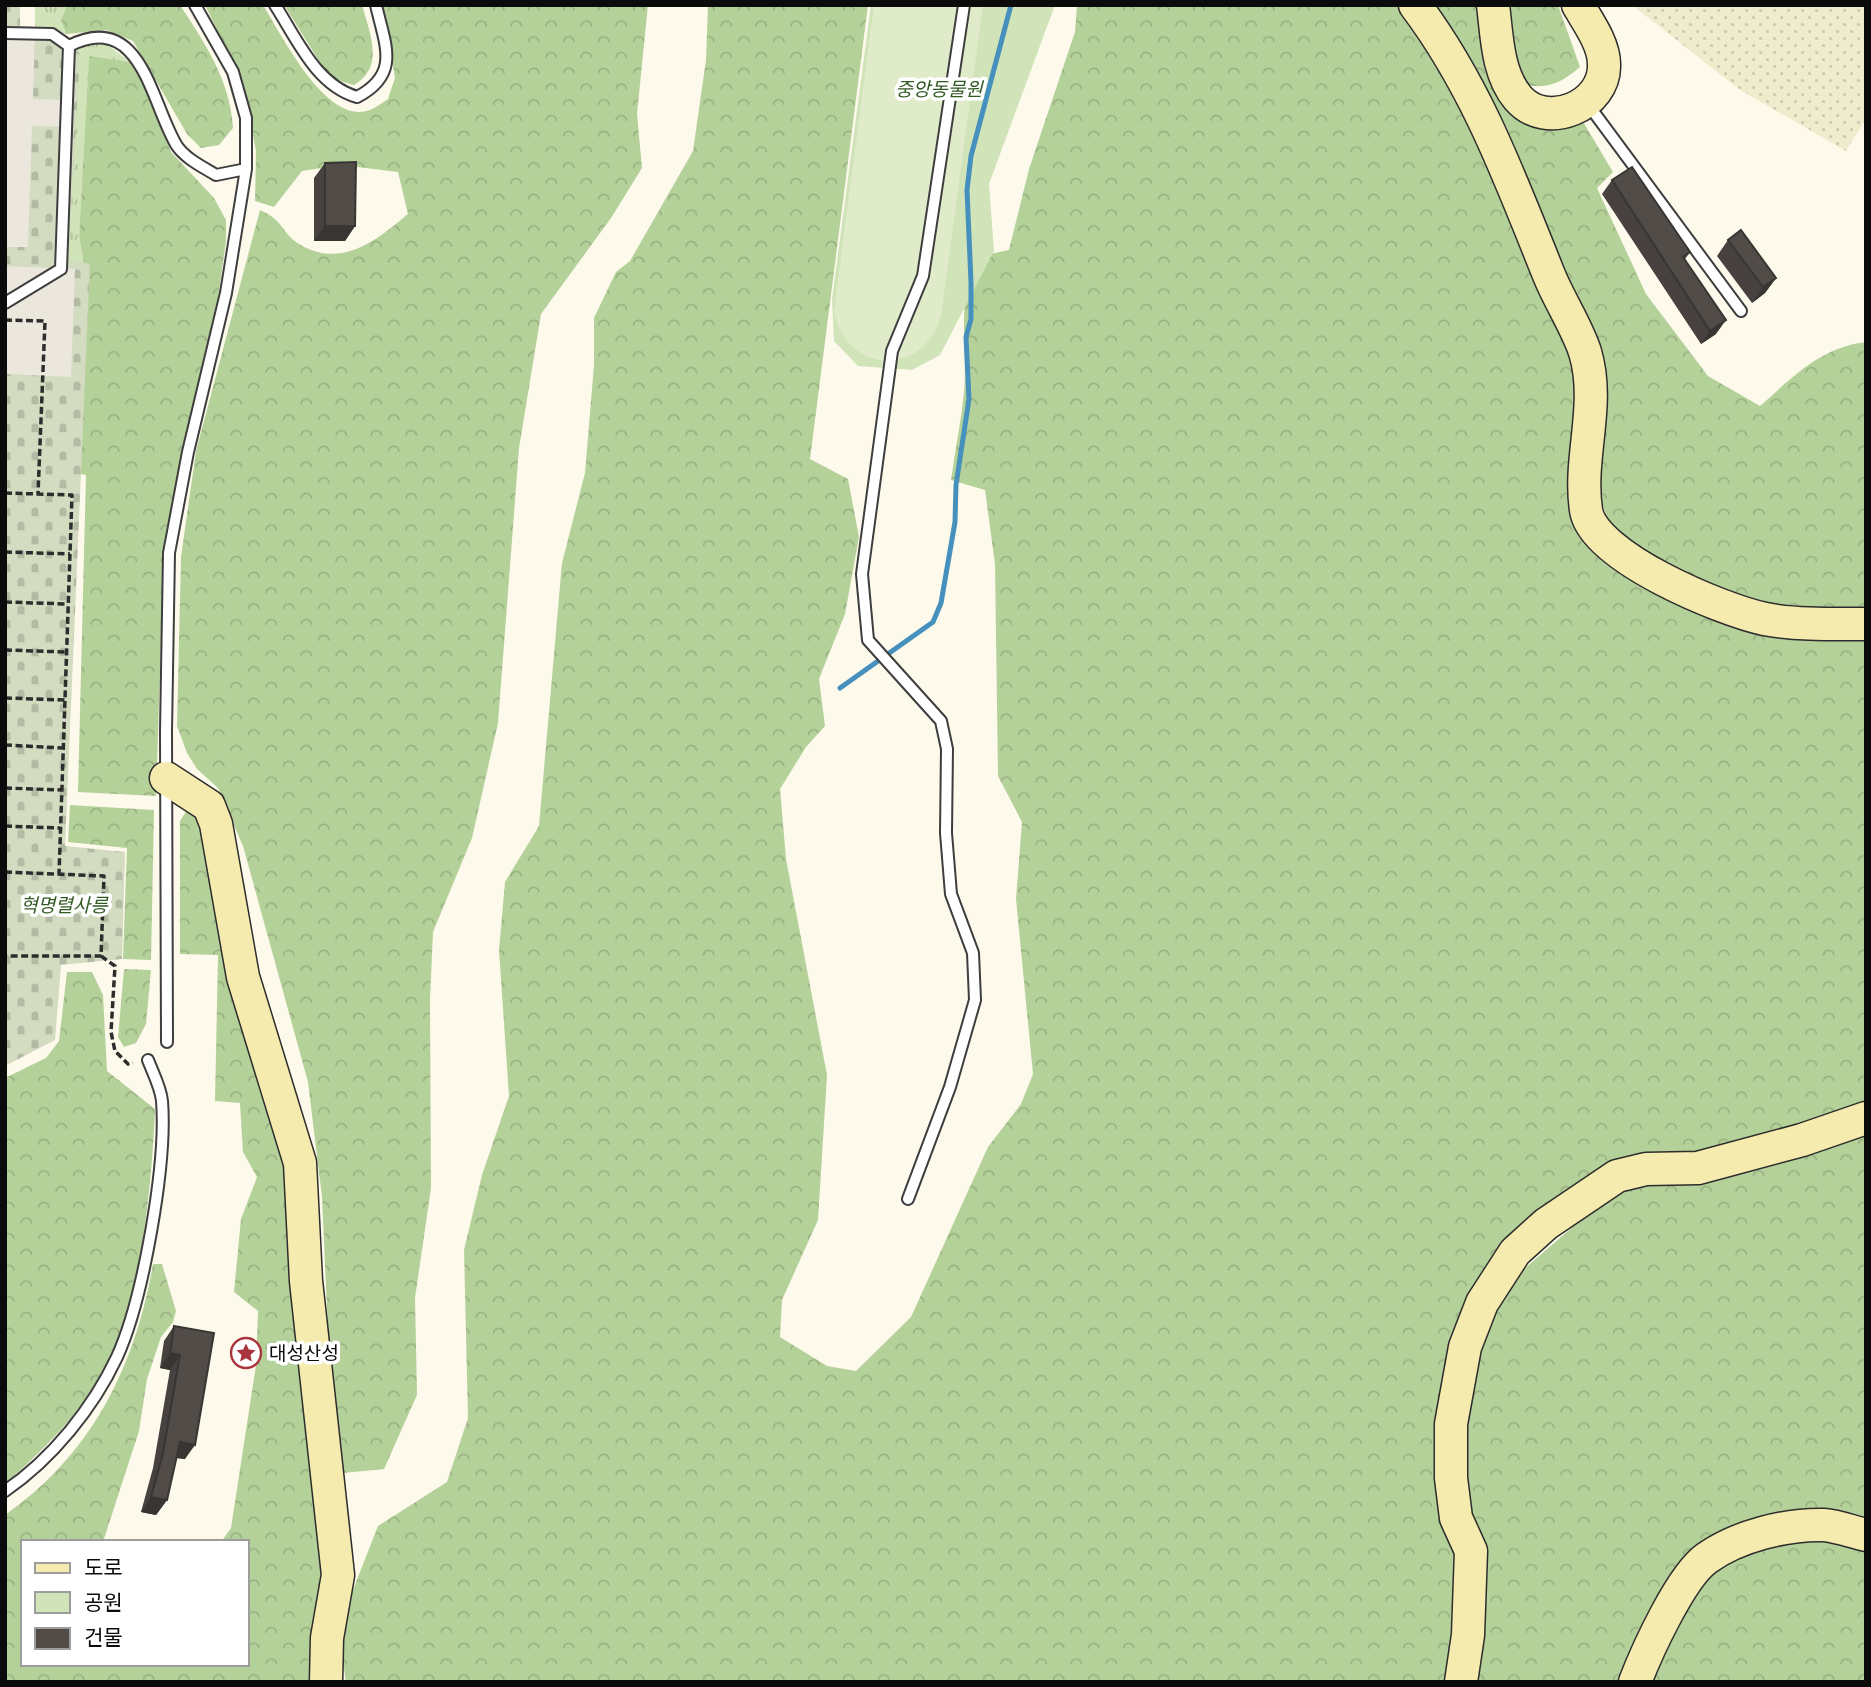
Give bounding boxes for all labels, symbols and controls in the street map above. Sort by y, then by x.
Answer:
park label: 중앙동물원 [895,78,984,101]
park label: 혁명렬사릉 [20,894,109,917]
place icon: 대성산성 [229,1336,263,1370]
place label: 대성산성 [269,1342,339,1365]
legend [21,1540,248,1666]
text: 도로 [84,1555,123,1581]
text: 공원 [84,1590,123,1616]
text: 건물 [84,1625,123,1651]

